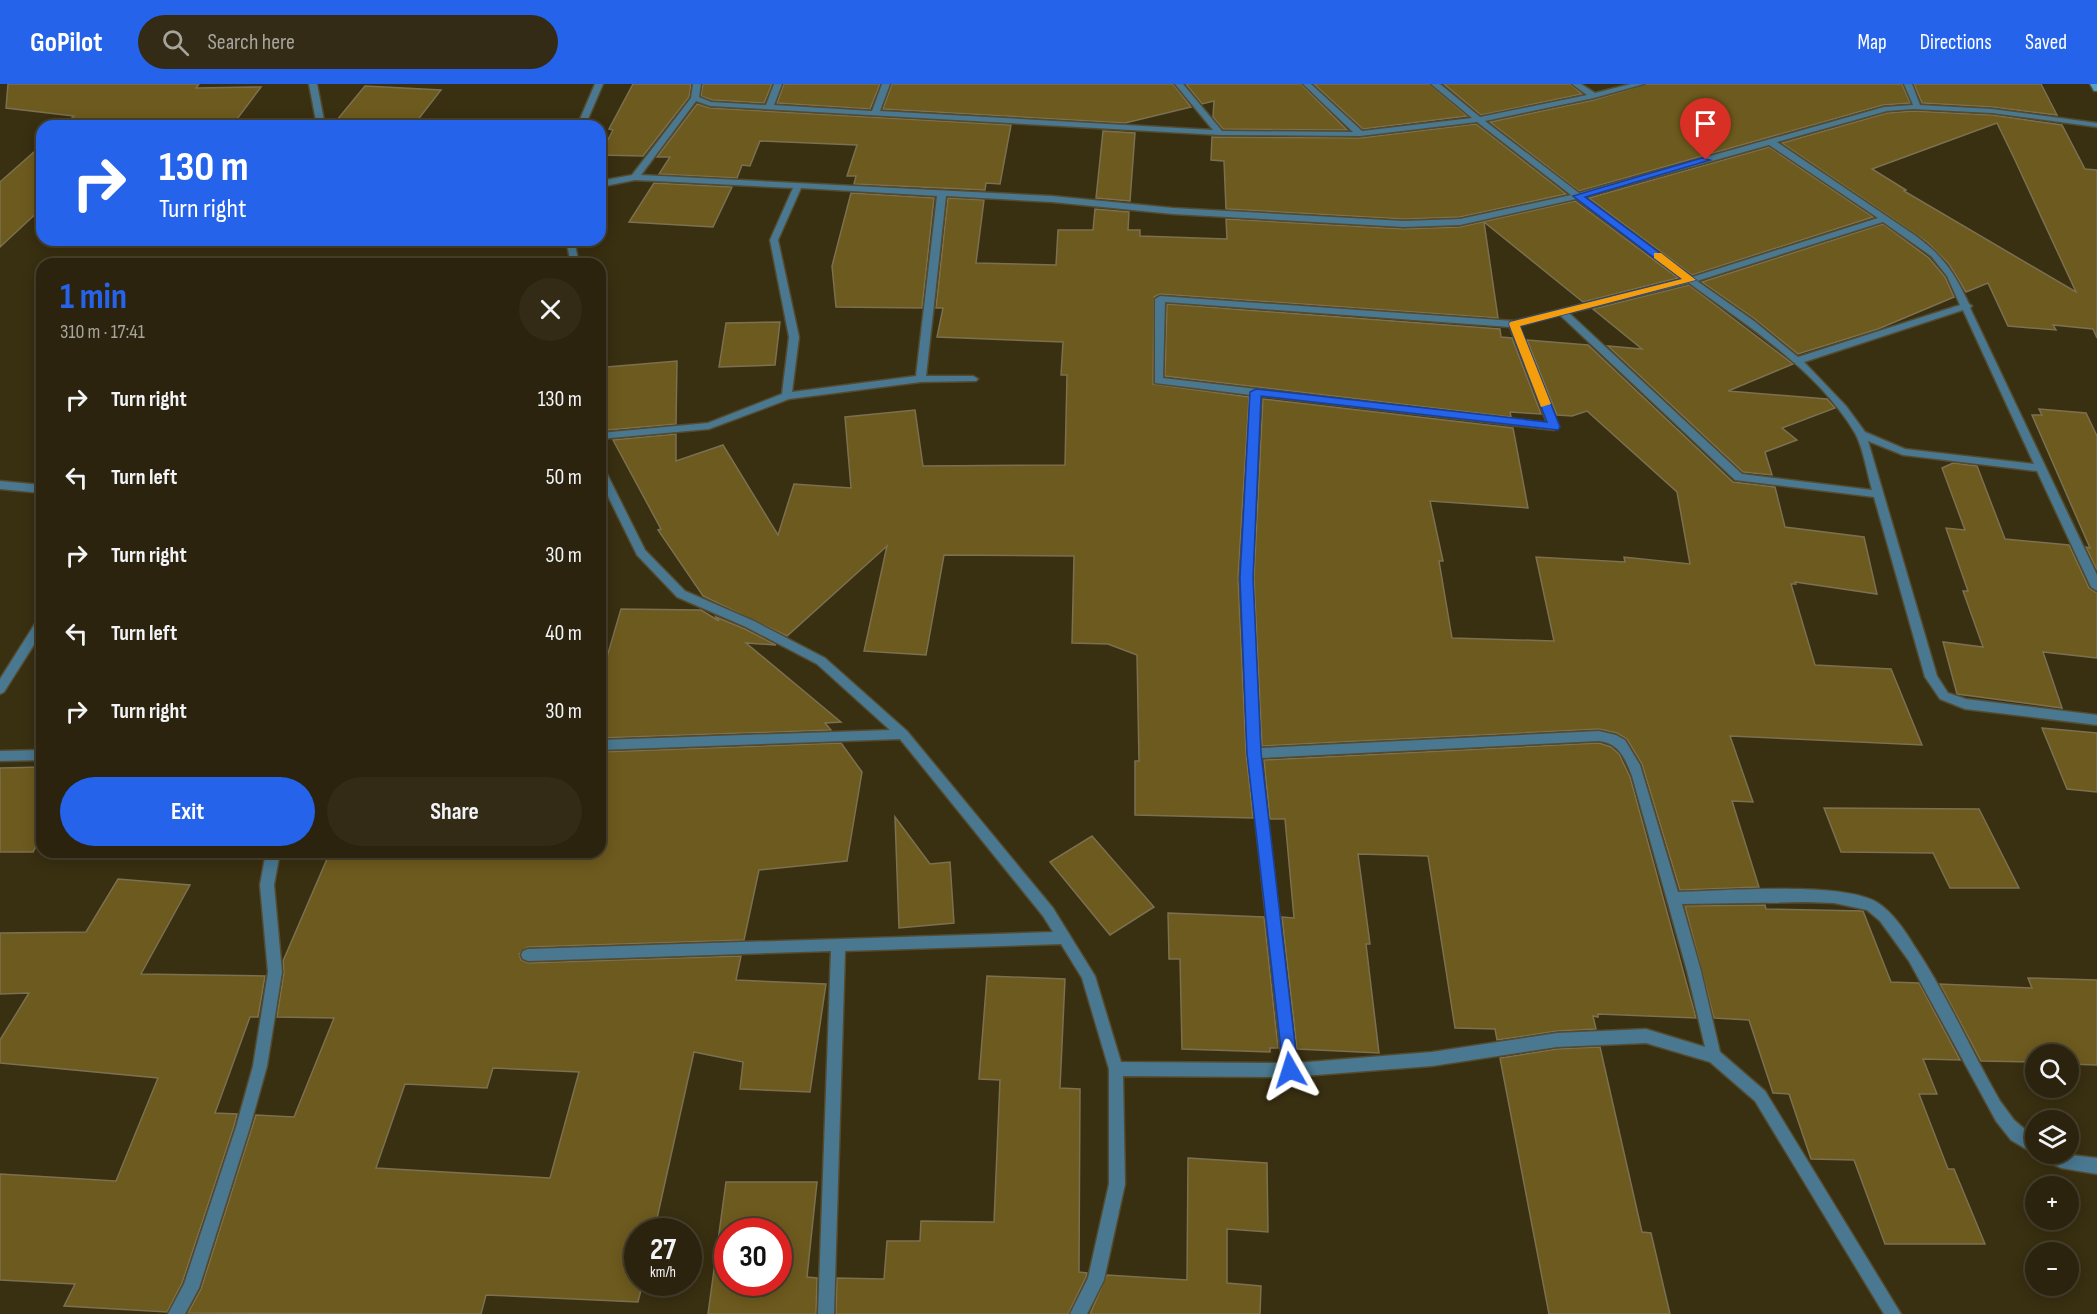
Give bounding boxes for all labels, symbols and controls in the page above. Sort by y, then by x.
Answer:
search box [138,15,558,69]
text: GoPilot [30,26,102,59]
icon: search [159,26,192,59]
text: Search here [207,29,295,56]
text: Map [1857,30,1887,55]
text: Directions [1920,30,1992,55]
text: Saved [2025,30,2067,55]
pin [1680,98,1731,160]
icon: arrive [1689,107,1722,140]
text: 130 m [159,142,249,193]
icon: right [60,144,138,222]
text: Turn right [159,193,246,225]
text: 1 min [60,276,127,319]
button: close [519,278,582,341]
text: 310 m · 17:41 [60,320,145,344]
icon: right [60,383,93,416]
text: Turn right [111,386,187,413]
text: 130 m [538,386,582,413]
icon: left [60,461,93,494]
text: Turn left [111,464,177,491]
text: 50 m [546,464,582,491]
icon: right [60,539,93,572]
text: Turn right [111,542,187,569]
text: 30 m [545,542,582,569]
icon: left [60,617,93,650]
text: Turn left [111,620,177,647]
text: 40 m [545,620,582,647]
icon: right [60,695,93,728]
text: Turn right [111,698,187,725]
text: 30 m [545,698,582,725]
button: Exit [60,777,315,846]
button: Share [327,777,582,846]
position arrow [1258,1038,1322,1102]
map controls [2025,1044,2079,1296]
button: search [2025,1044,2079,1098]
button: layers [2025,1110,2079,1164]
button: + [2025,1176,2079,1230]
speed limit sign: 30 [714,1218,792,1296]
text: 27 [650,1232,676,1268]
button: − [2025,1242,2079,1296]
text: km/h [650,1263,676,1282]

